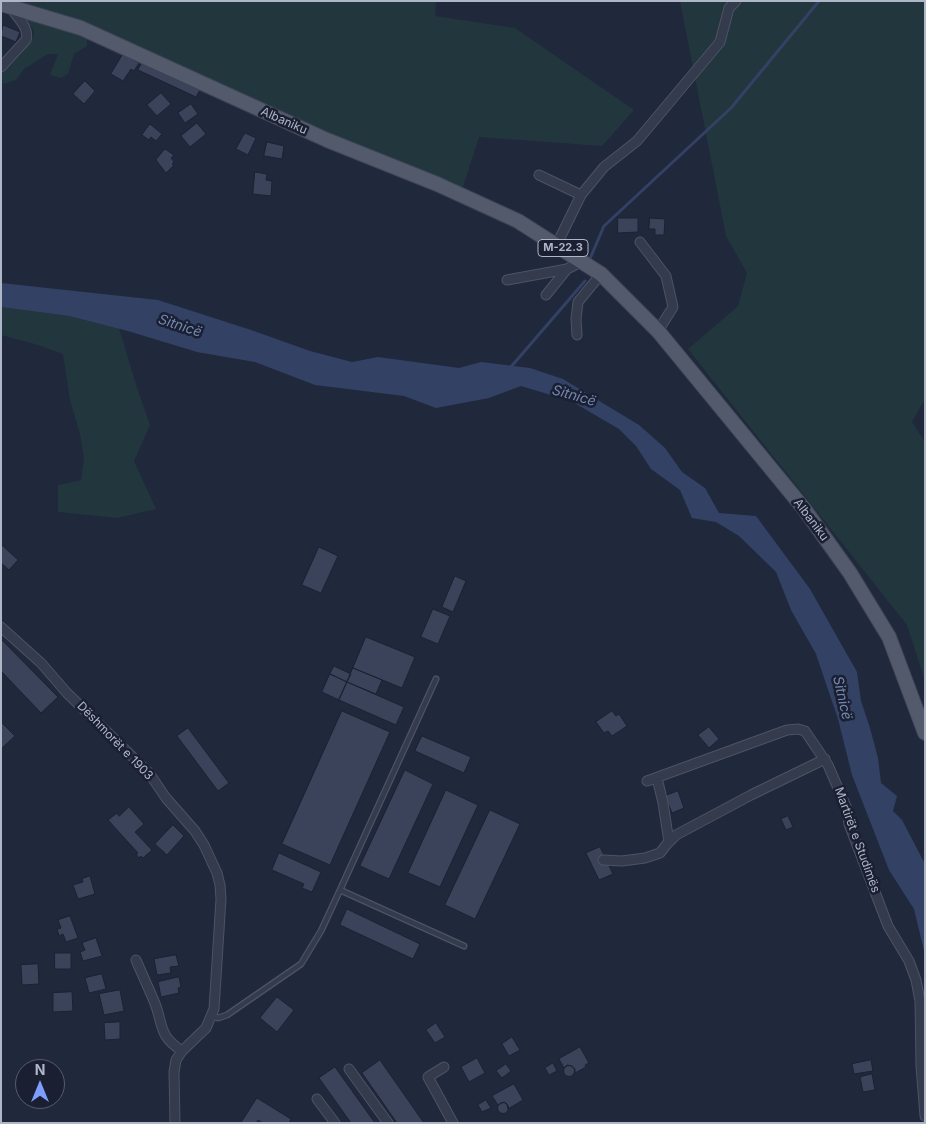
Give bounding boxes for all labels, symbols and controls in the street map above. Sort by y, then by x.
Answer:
street label: Albaniku [259,104,309,138]
road number: M-22.3 [538,240,588,256]
water label: Sitnicë [156,311,204,341]
water label: Sitnicë [550,382,598,410]
street label: Albaniku [790,496,832,544]
water label: Sitnicë [829,674,855,722]
street label: Dëshmorët e 1903 [74,699,156,783]
street label: Martirët e Studimës [831,785,883,895]
north arrow [15,1059,65,1109]
text: N [35,1061,45,1078]

